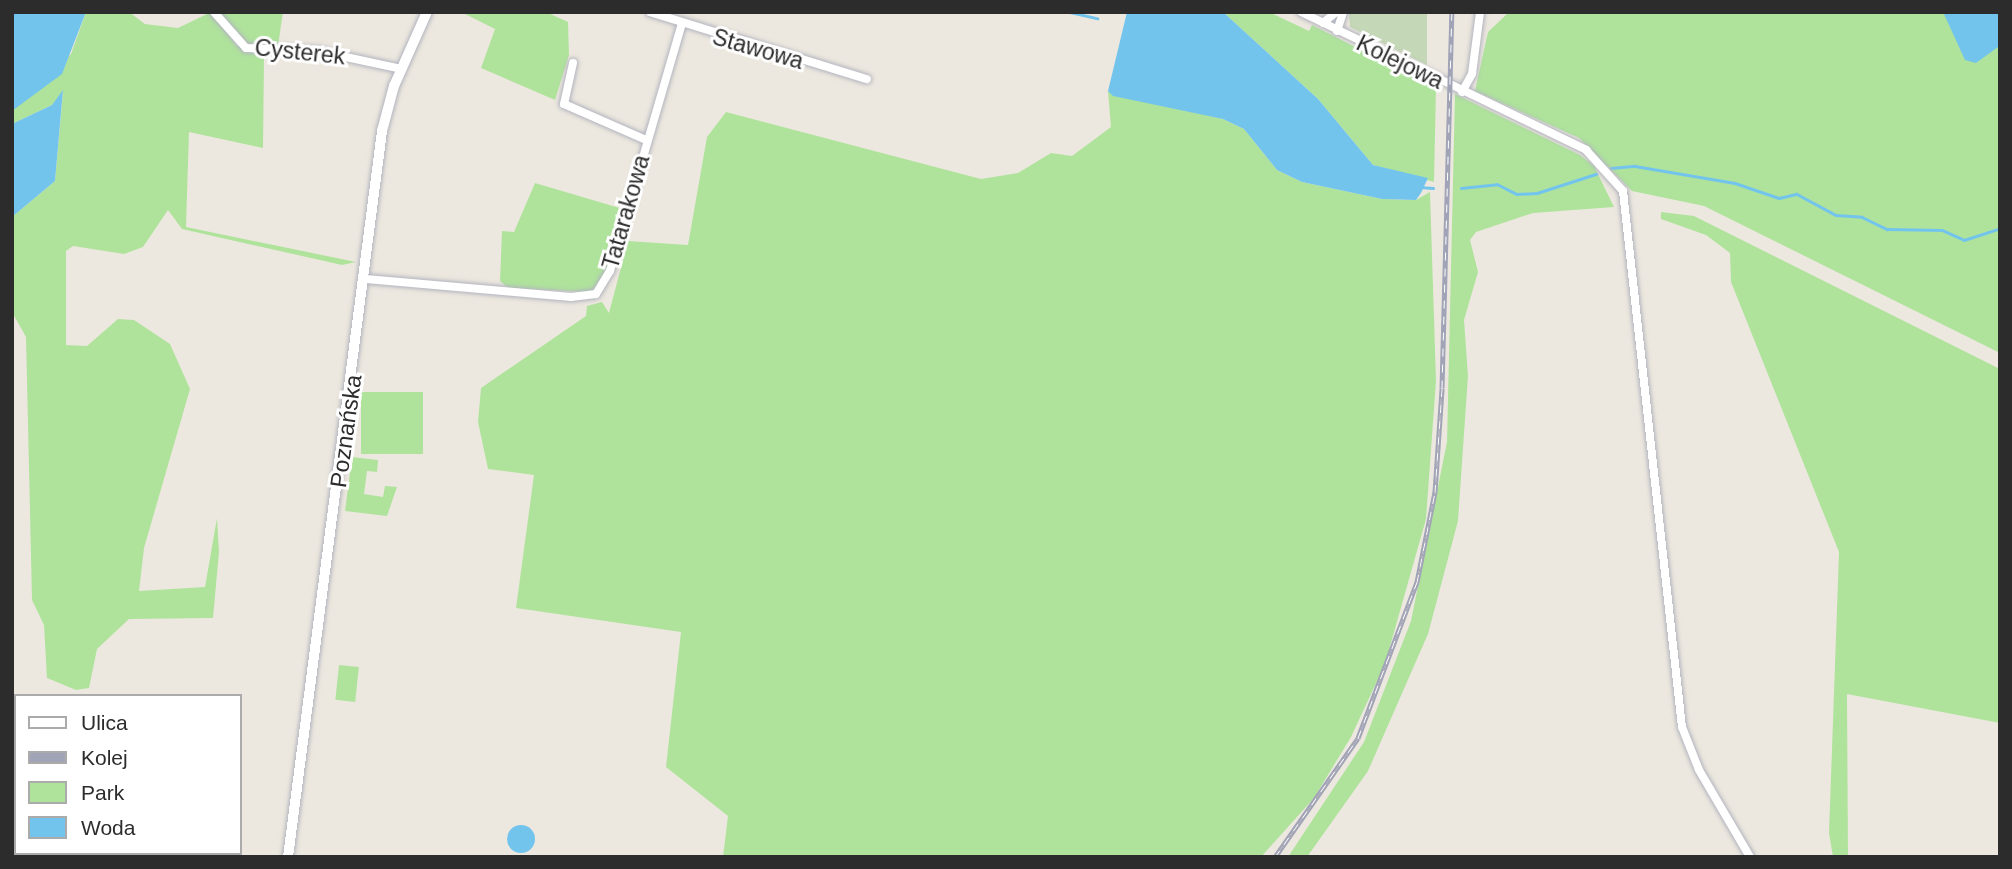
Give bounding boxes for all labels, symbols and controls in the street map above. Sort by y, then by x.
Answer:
street label: Stawowa [709,23,807,75]
street label: Kolejowa [1352,29,1448,95]
street label: Cysterek [253,34,347,70]
street label: Tatarakowa [597,152,655,272]
street label: Poznańska [324,373,368,489]
legend [14,694,242,855]
text: Ulica [81,711,128,734]
text: Kolej [81,746,128,769]
text: Park [81,781,124,804]
text: Woda [81,816,135,839]

